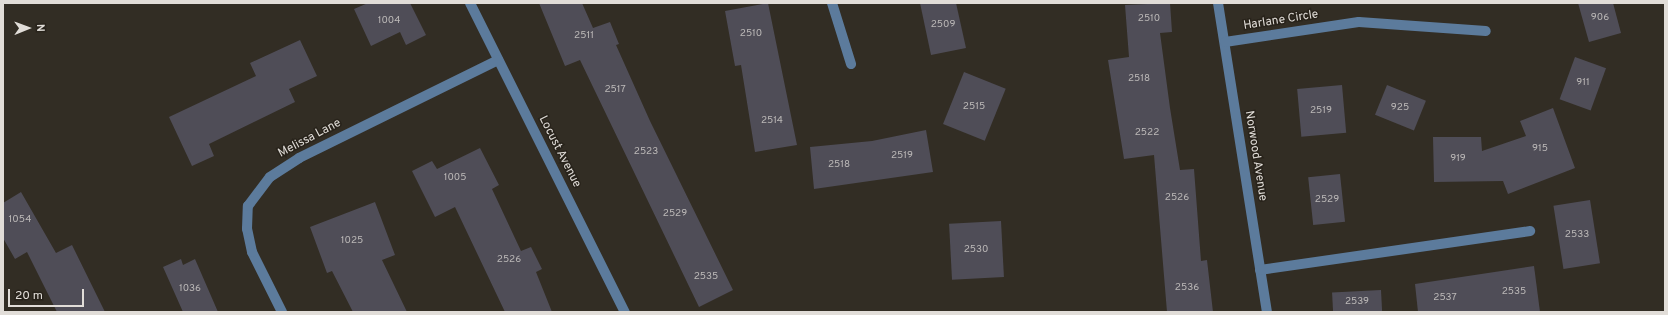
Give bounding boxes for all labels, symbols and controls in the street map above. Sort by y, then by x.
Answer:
north arrow [8,8,48,48]
street label: Harlane Circle [1242,8,1320,34]
house number: 906 [1591,12,1609,24]
house number: 2510 [1138,13,1160,25]
house number: 1004 [378,15,400,27]
house number: 2509 [931,19,955,31]
text: N [33,24,47,32]
house number: 2510 [740,28,762,40]
house number: 2511 [574,30,594,42]
house number: 2518 [1128,73,1150,85]
house number: 911 [1576,77,1590,89]
house number: 2517 [604,84,626,96]
house number: 2515 [963,101,985,113]
house number: 925 [1391,102,1409,114]
house number: 2519 [1310,105,1332,117]
street label: Norwood Avenue [1241,110,1269,202]
street label: Locust Avenue [535,113,583,191]
house number: 2514 [761,115,783,127]
street label: Melissa Lane [276,116,344,162]
house number: 2522 [1135,127,1159,139]
house number: 915 [1532,143,1548,155]
house number: 2523 [634,146,658,158]
house number: 2519 [891,150,913,162]
house number: 919 [1450,153,1466,165]
house number: 2518 [828,159,850,171]
house number: 1005 [444,172,466,184]
house number: 2526 [1165,192,1189,204]
house number: 2529 [1315,194,1339,206]
house number: 2529 [663,208,687,220]
house number: 1054 [9,214,31,226]
house number: 2533 [1565,229,1589,241]
house number: 1025 [341,235,363,247]
house number: 2530 [964,244,988,256]
house number: 2526 [497,254,521,266]
house number: 2535 [694,271,718,283]
scale bar [10,281,86,307]
house number: 2536 [1175,282,1199,294]
house number: 1036 [179,283,201,295]
house number: 2535 [1502,286,1526,298]
text: 20 m [15,288,43,304]
house number: 2537 [1433,292,1457,304]
house number: 2539 [1345,296,1369,308]

